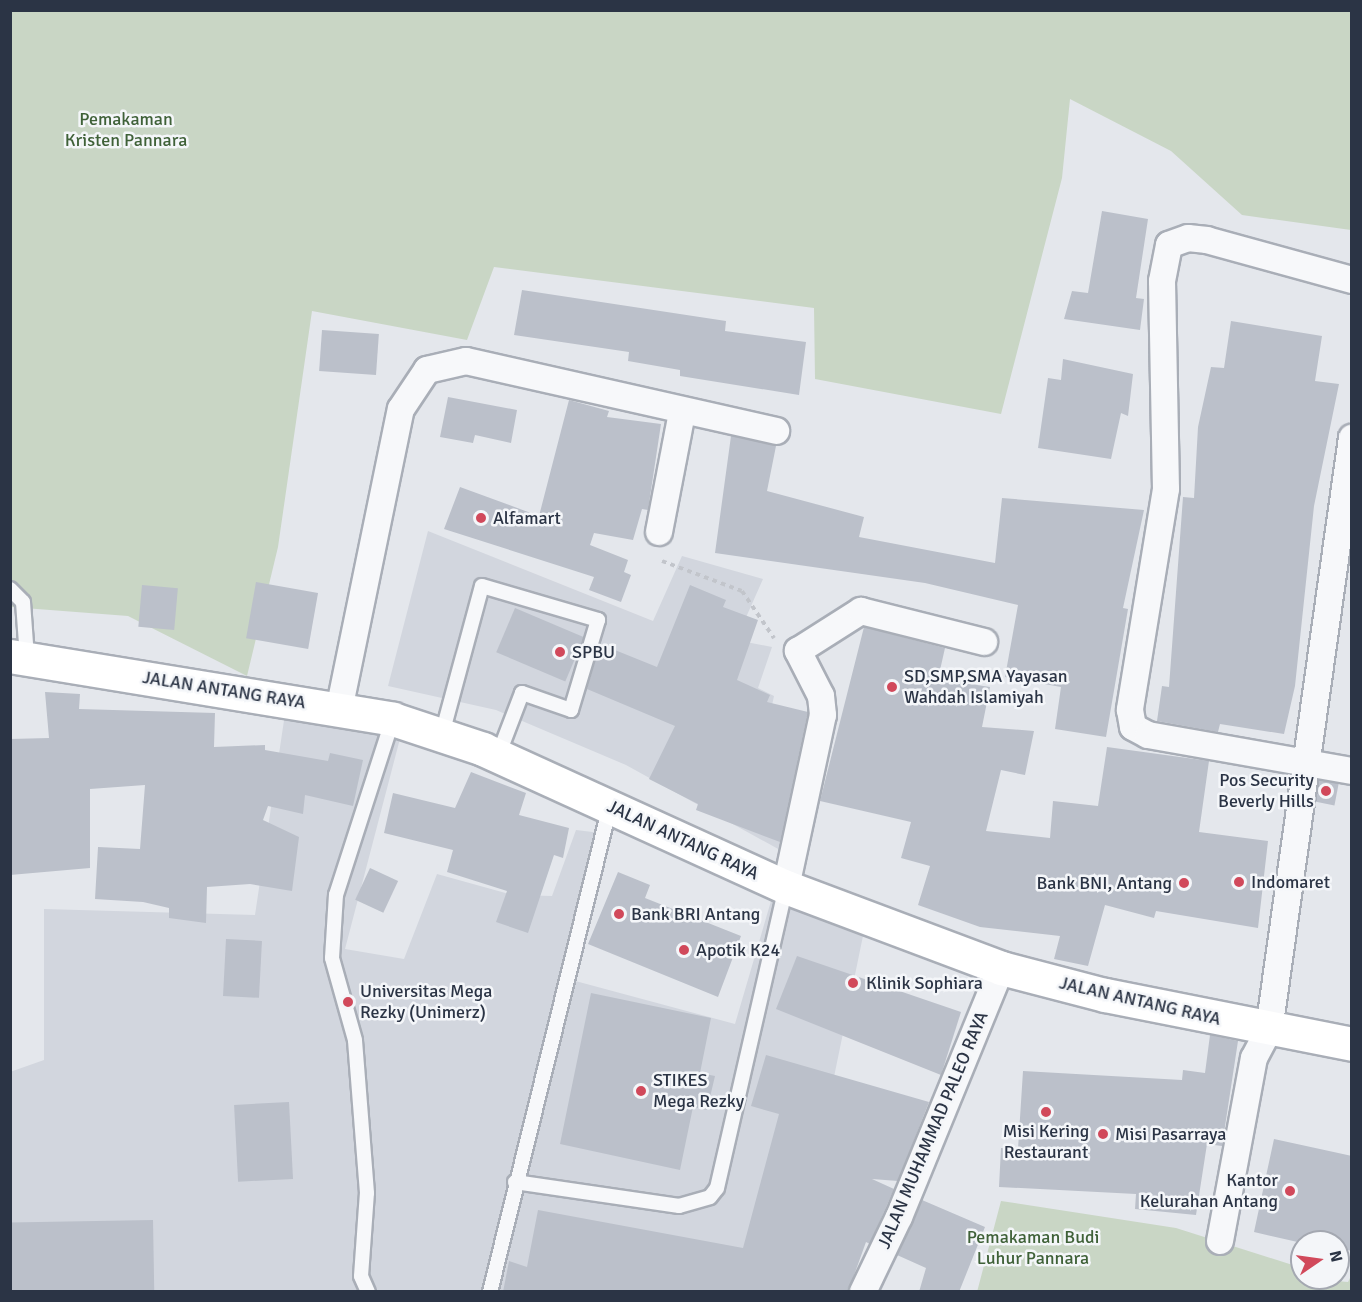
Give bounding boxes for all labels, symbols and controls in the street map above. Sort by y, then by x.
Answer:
park label: Pemakaman Kristen Pannara [65,109,187,152]
place label: Alfamart [493,507,561,529]
marker: Alfamart [474,511,488,525]
place label: SPBU [572,641,615,663]
marker: SPBU [553,645,567,659]
street label: JALAN ANTANG RAYA [141,666,307,714]
place label: SD,SMP,SMA Yayasan Wahdah Islamiyah [904,666,1068,708]
marker: SD,SMP,SMA Yayasan Wahdah Islamiyah [885,680,899,694]
place label: Pos Security Beverly Hills [1218,770,1314,812]
marker: Pos Security Beverly Hills [1319,784,1333,798]
street label: JALAN ANTANG RAYA [604,795,762,885]
place label: Indomaret [1251,871,1330,893]
place label: Bank BNI, Antang [1036,872,1172,894]
marker: Indomaret [1232,875,1246,889]
marker: Bank BNI, Antang [1177,876,1191,890]
place label: Bank BRI Antang [631,903,760,925]
marker: Bank BRI Antang [612,907,626,921]
place label: Apotik K24 [696,939,780,961]
marker: Apotik K24 [677,943,691,957]
place label: Klinik Sophiara [866,972,983,994]
street label: JALAN ANTANG RAYA [1057,972,1223,1030]
marker: Klinik Sophiara [844,974,862,992]
place label: Universitas Mega Rezky (Unimerz) [360,981,492,1024]
marker: Universitas Mega Rezky (Unimerz) [341,995,355,1009]
street label: JALAN MUHAMMAD PALEO RAYA [873,1008,993,1252]
place label: STIKES Mega Rezky [653,1070,744,1112]
marker: STIKES Mega Rezky [634,1084,648,1098]
marker: Misi Kering Restaurant [1039,1105,1053,1119]
place label: Misi Kering Restaurant [1003,1121,1089,1164]
place label: Misi Pasarraya [1115,1123,1226,1145]
marker: Misi Pasarraya [1096,1127,1110,1141]
place label: Kantor Kelurahan Antang [1140,1170,1278,1212]
marker: Kantor Kelurahan Antang [1283,1184,1297,1198]
park label: Pemakaman Budi Luhur Pannara [967,1227,1099,1270]
north arrow [1290,1230,1350,1290]
text: N [1325,1249,1347,1264]

